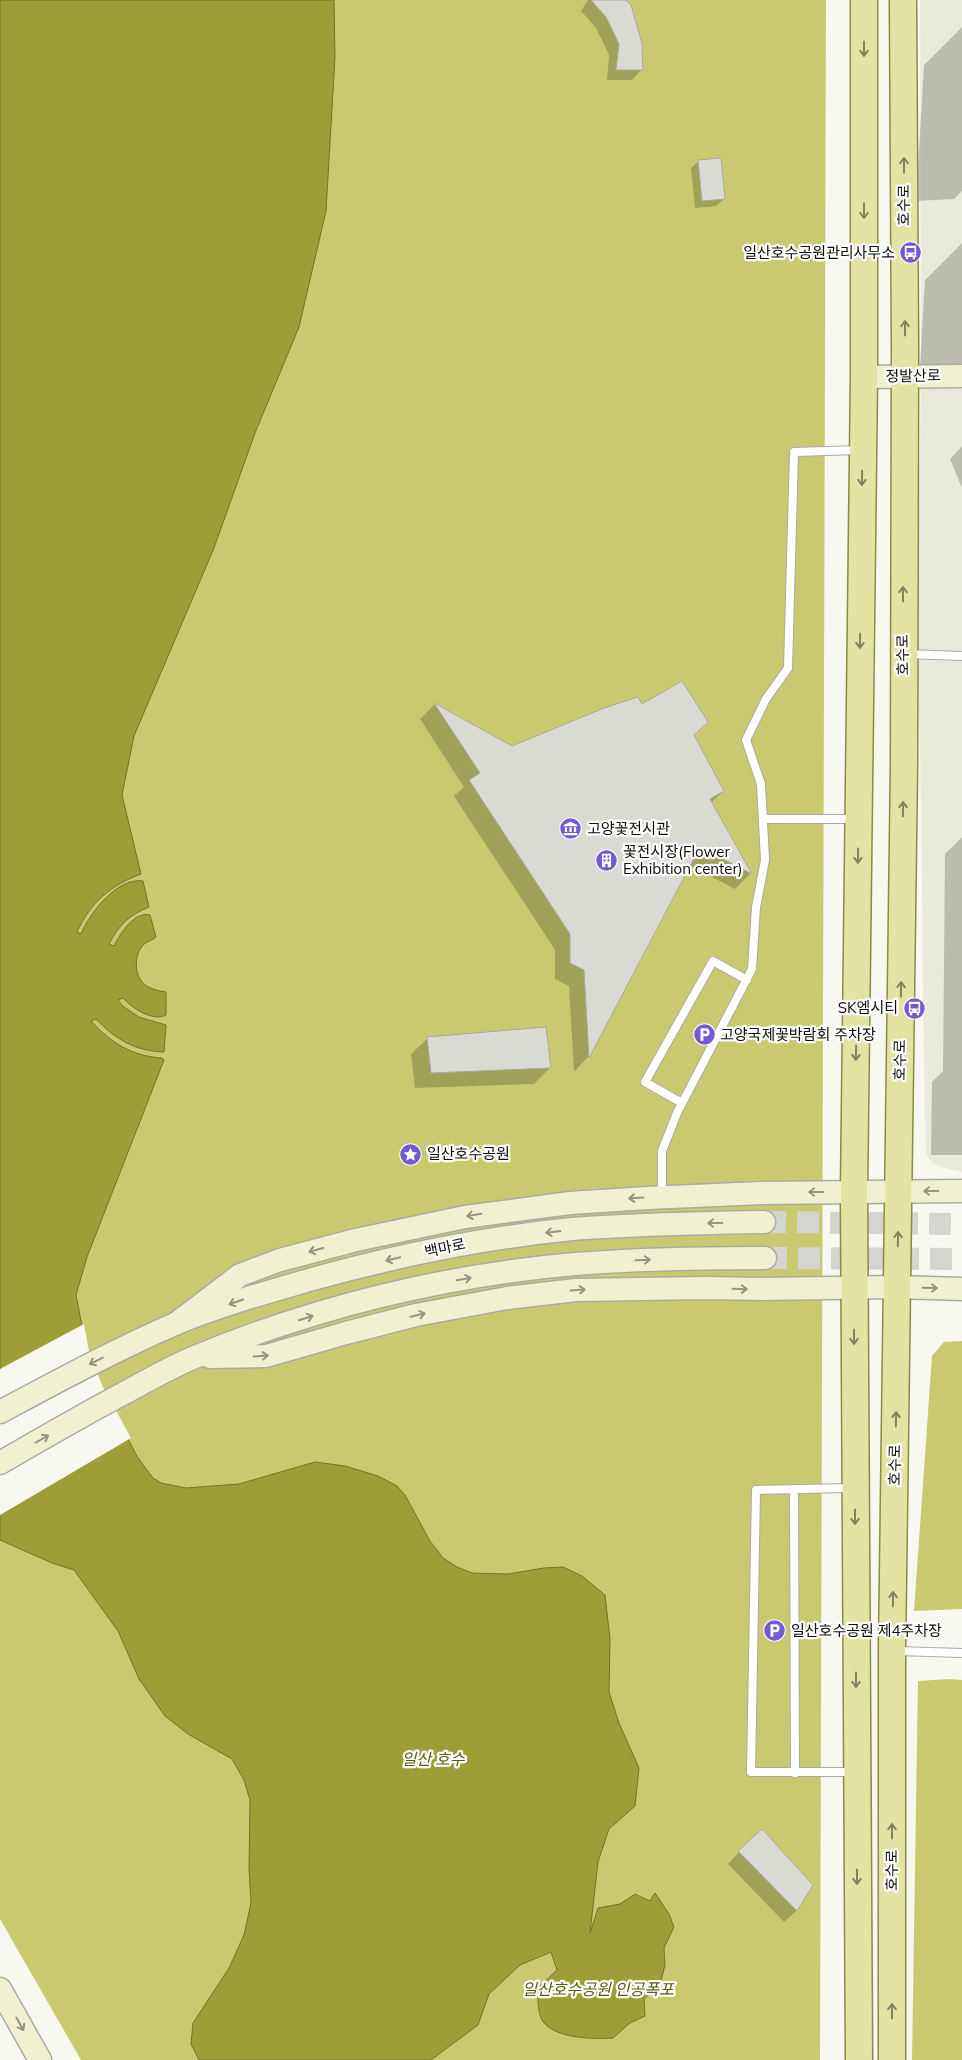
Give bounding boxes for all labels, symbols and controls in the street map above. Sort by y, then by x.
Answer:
one-way arrow [859,40,869,56]
one-way arrow [899,157,909,174]
street label: 호수로 [894,184,913,226]
one-way arrow [859,202,869,219]
bus stop icon: 일산호수공원관리사무소 [899,241,923,265]
place label: 일산호수공원관리사무소 [743,243,895,262]
one-way arrow [900,320,909,336]
street label: 정발산로 [885,366,941,385]
one-way arrow [858,470,867,486]
one-way arrow [898,586,908,602]
one-way arrow [855,632,865,648]
street label: 호수로 [893,634,912,676]
one-way arrow [898,801,908,818]
museum icon: 고양꽃전시관 [559,817,583,841]
place label: 고양꽃전시관 [587,819,670,838]
place label: 꽃전시장(Flower Exhibition center) [623,842,743,878]
one-way arrow [853,847,863,863]
building icon: 꽃전시장(Flower Exhibition center) [595,849,619,873]
one-way arrow [896,981,906,998]
bus stop icon: SK엠시티 [902,996,926,1020]
place label: SK엠시티 [838,998,898,1017]
parking icon: 고양국제꽃박람회 주차장 [692,1023,716,1047]
place label: 고양국제꽃박람회 주차장 [720,1025,876,1044]
street label: 호수로 [890,1039,909,1081]
one-way arrow [851,1044,861,1061]
place icon: 일산호수공원 [399,1142,423,1166]
place label: 일산호수공원 [427,1144,510,1163]
one-way arrow [923,1186,939,1196]
one-way arrow [808,1187,824,1197]
one-way arrow [628,1194,644,1203]
one-way arrow [467,1210,483,1220]
one-way arrow [707,1218,724,1228]
one-way arrow [545,1227,561,1237]
one-way arrow [894,1231,903,1247]
street label: 백마로 [423,1234,467,1261]
one-way arrow [308,1246,324,1255]
one-way arrow [385,1255,401,1264]
one-way arrow [634,1255,651,1265]
one-way arrow [456,1274,472,1284]
one-way arrow [921,1283,937,1293]
one-way arrow [732,1284,748,1293]
one-way arrow [570,1285,586,1295]
one-way arrow [228,1298,244,1308]
one-way arrow [409,1310,425,1319]
one-way arrow [298,1312,314,1322]
one-way arrow [849,1328,859,1345]
one-way arrow [252,1351,268,1360]
one-way arrow [89,1357,104,1366]
one-way arrow [891,1411,900,1427]
one-way arrow [35,1434,50,1444]
street label: 호수로 [885,1444,904,1486]
one-way arrow [850,1508,860,1525]
one-way arrow [888,1591,898,1608]
parking icon: 일산호수공원 제4주차장 [763,1619,787,1643]
place label: 일산호수공원 제4주차장 [791,1621,942,1640]
one-way arrow [851,1671,861,1687]
water label: 일산 호수 [401,1749,466,1769]
one-way arrow [887,1824,897,1840]
street label: 호수로 [882,1849,901,1891]
one-way arrow [852,1868,862,1885]
water label: 일산호수공원 인공폭포 [522,1979,675,1999]
one-way arrow [887,2004,897,2020]
one-way arrow [15,2017,25,2032]

